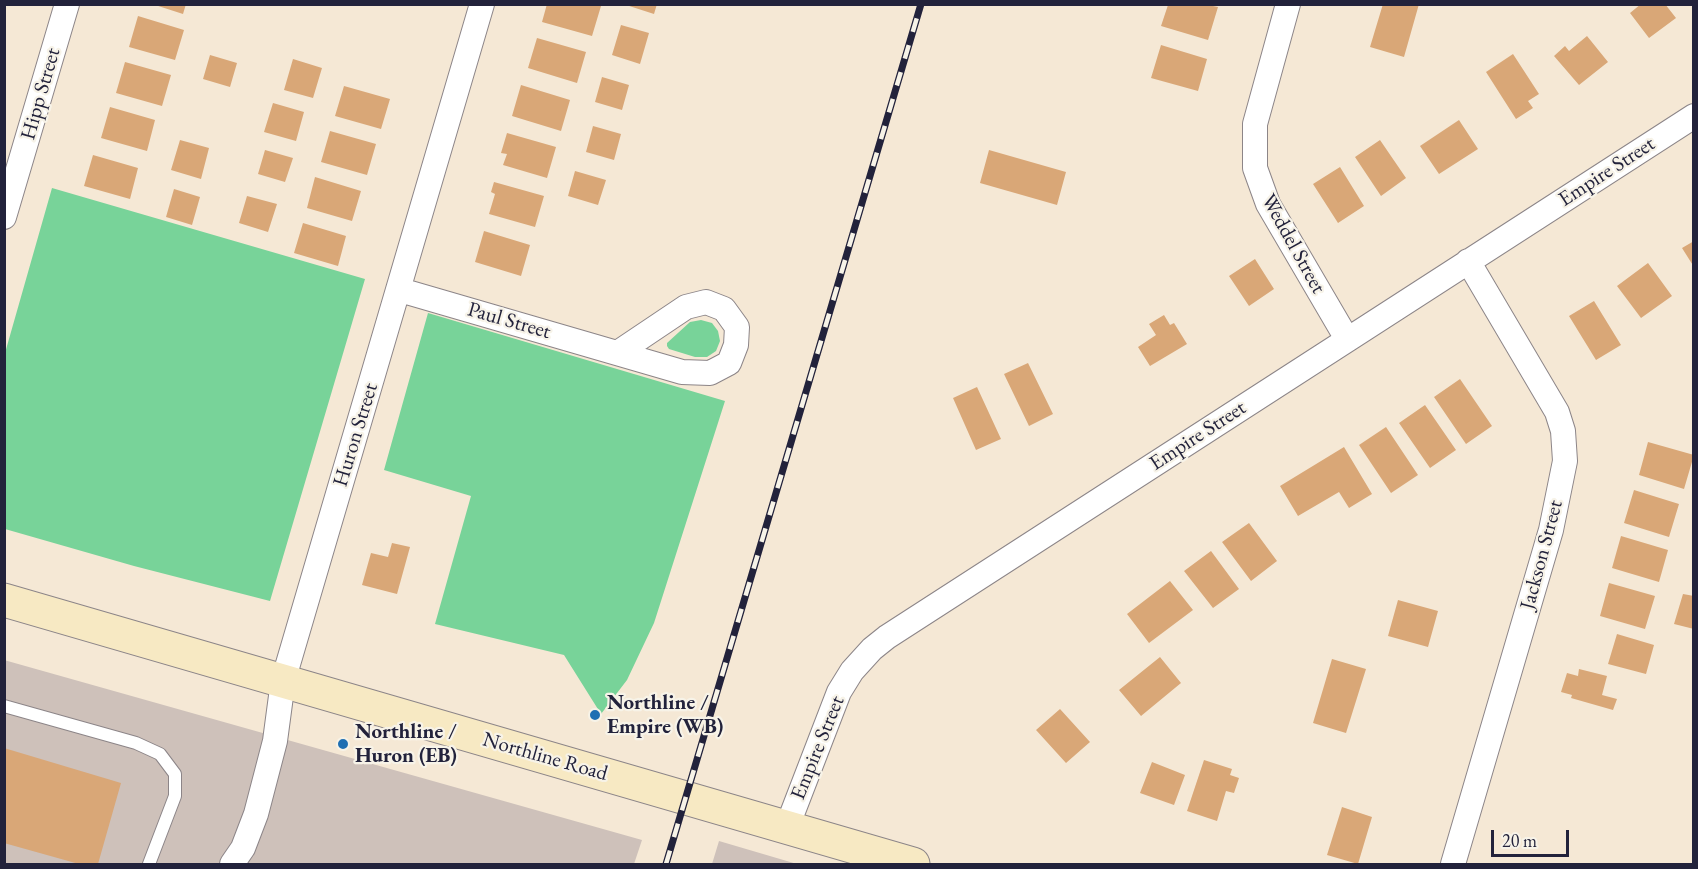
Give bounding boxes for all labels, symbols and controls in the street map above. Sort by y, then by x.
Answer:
street label: Hipp Street [16,45,66,143]
street label: Empire Street [1554,132,1660,212]
street label: Weddel Street [1255,190,1331,298]
street label: Paul Street [464,297,554,345]
street label: Huron Street [328,380,384,490]
street label: Empire Street [1145,396,1251,476]
street label: Jackson Street [1515,497,1569,613]
place label: Northline / Empire (WB) [607,690,723,740]
street label: Empire Street [786,692,850,804]
marker: Northline / Empire (WB) [588,708,602,722]
place label: Northline / Huron (EB) [355,719,457,769]
street label: Northline Road [479,727,611,787]
marker: Northline / Huron (EB) [336,737,350,751]
scale bar [1494,818,1572,856]
text: 20 m [1502,829,1537,852]

